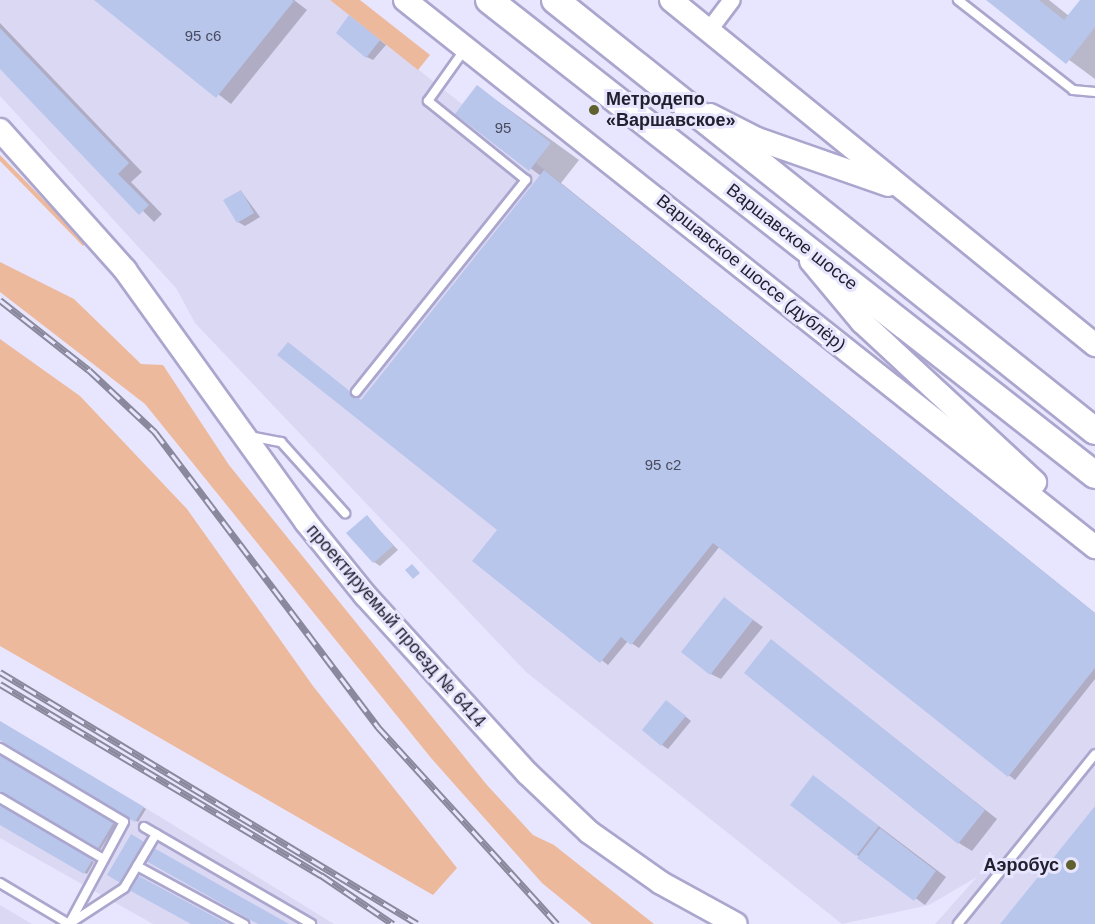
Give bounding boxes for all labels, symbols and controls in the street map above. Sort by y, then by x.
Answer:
house number: 95 с6 [185,27,221,45]
place label: Метродепо «Варшавское» [606,89,735,132]
marker: Метродепо «Варшавское» [587,103,601,117]
house number: 95 [495,119,511,137]
street label: Варшавское шоссе [722,179,862,295]
street label: Варшавское шоссе (дублёр) [652,190,850,356]
house number: 95 с2 [645,456,681,474]
street label: проектируемый проезд № 6414 [302,520,490,732]
place label: Аэробус [983,854,1059,876]
marker: Аэробус [1064,858,1078,872]

